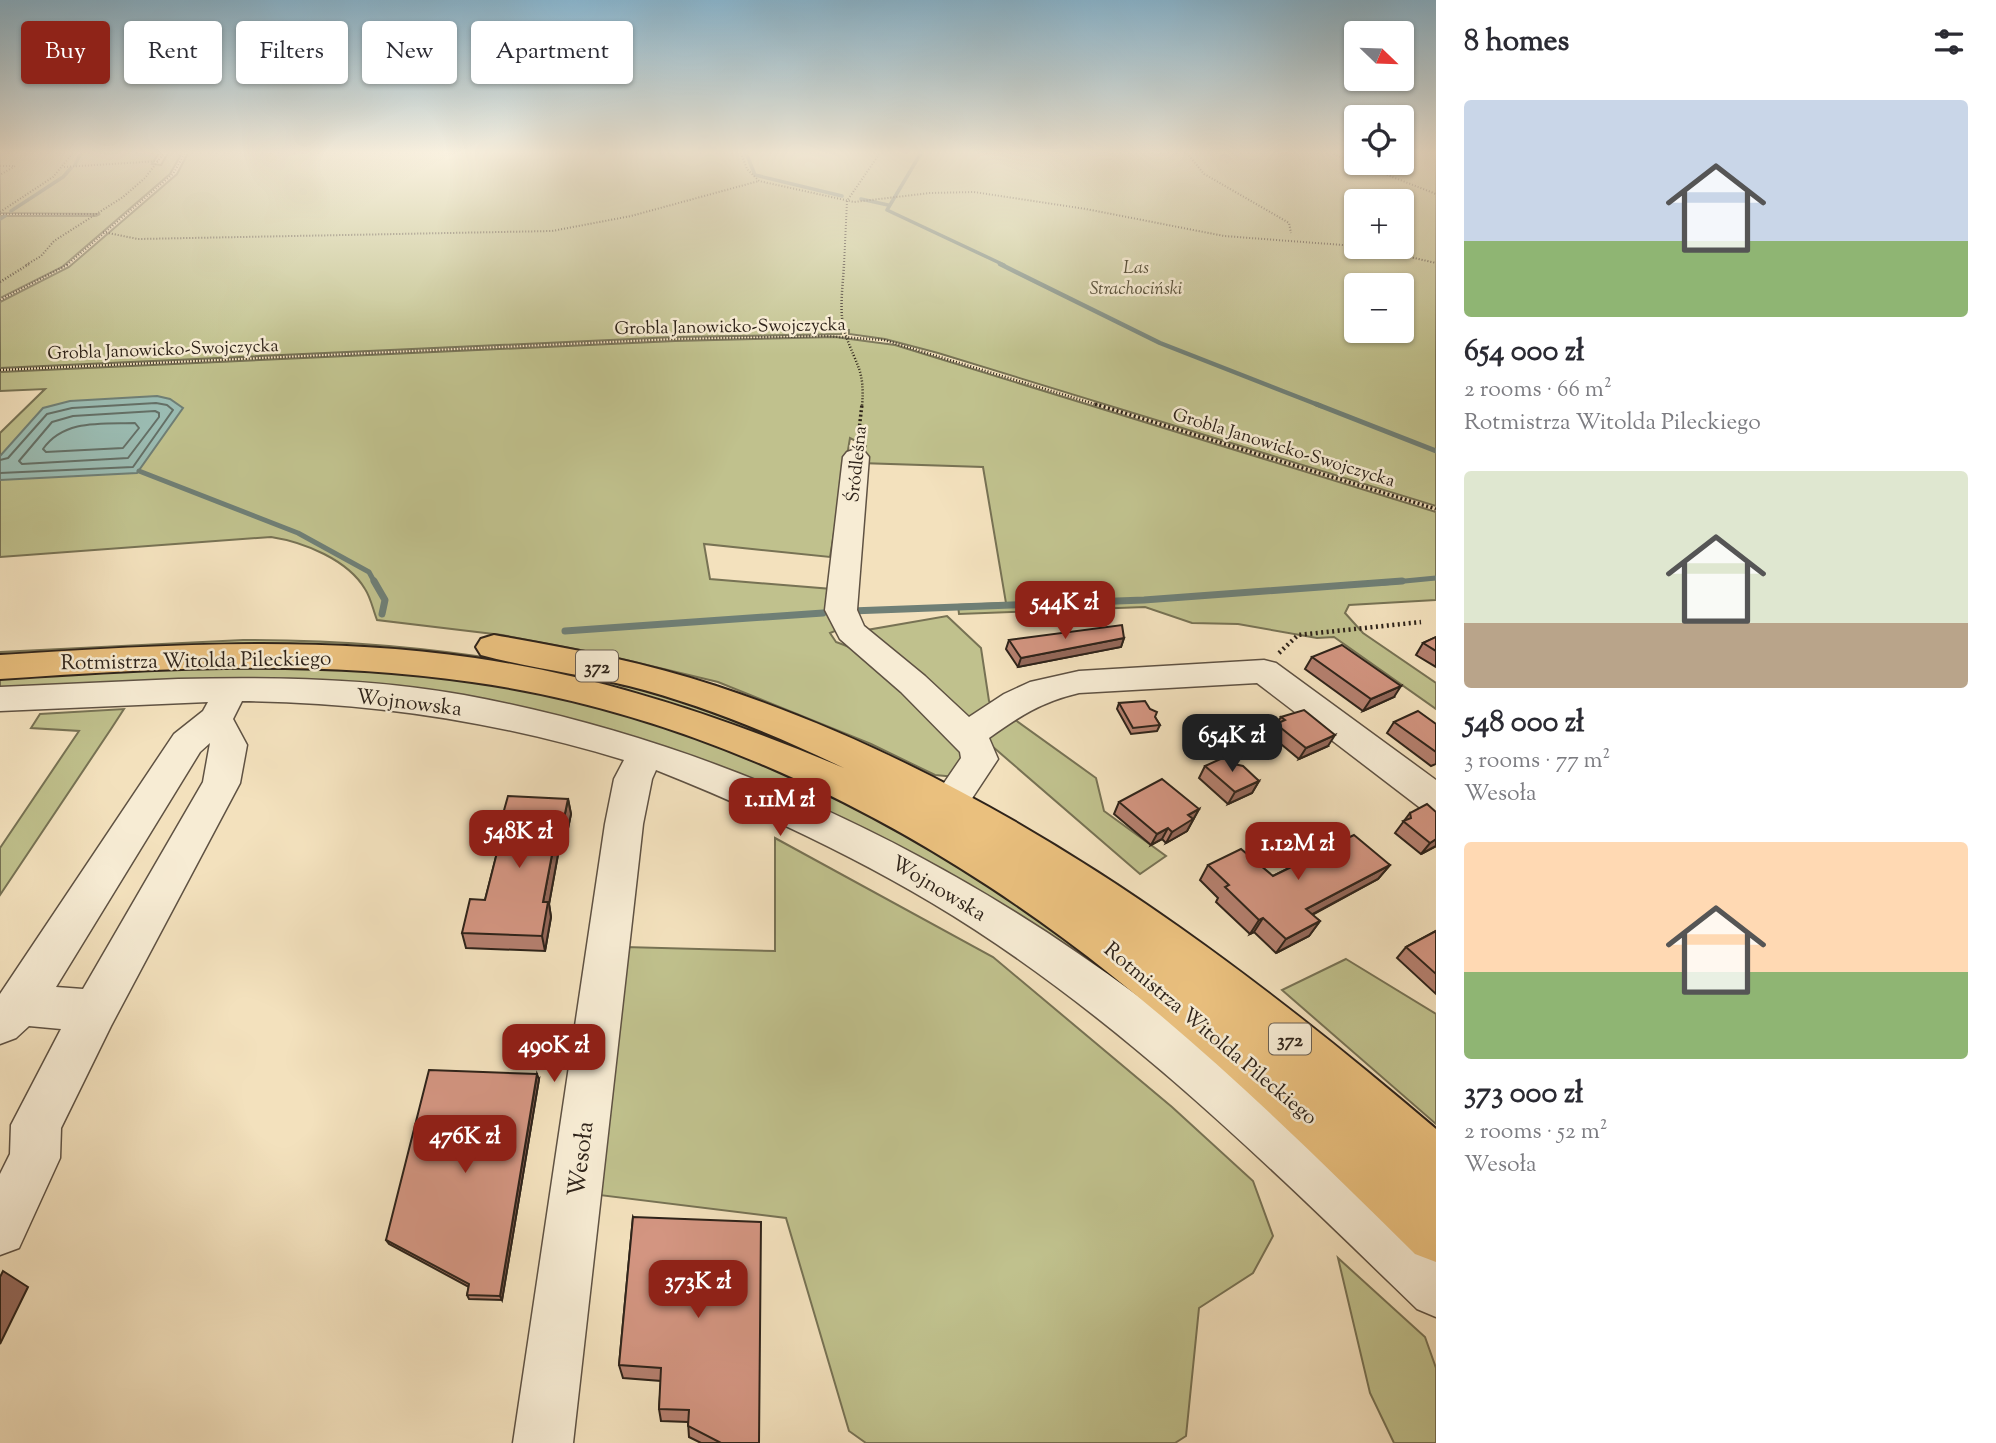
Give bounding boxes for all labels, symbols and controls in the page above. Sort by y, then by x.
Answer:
chip: Buy [21,21,110,84]
chip: Rent [124,21,222,84]
chip: Filters [236,21,348,84]
chip: New [362,21,457,84]
chip: Apartment [471,21,633,84]
north arrow [1344,21,1414,91]
map controls [1344,21,1414,343]
text: 8 homes [1464,21,1569,64]
icon: filters [1930,23,1968,61]
button: locate [1344,105,1414,175]
icon: home [1653,145,1779,271]
button: + [1344,189,1414,259]
park label: Las Strachociński [1090,256,1182,303]
button: − [1344,273,1414,343]
street label: Grobla Janowicko-Swojczycka [614,313,846,343]
text: 654 000 zł [1464,331,1584,374]
street label: Grobla Janowicko-Swojczycka [47,334,279,368]
text: 2 rooms · 66 m² [1464,374,1612,407]
street label: Grobla Janowicko-Swojczycka [1169,403,1398,495]
text: Rotmistrza Witolda Pileckiego [1464,407,1761,440]
street label: Śródleśna [840,425,875,504]
icon: home [1653,516,1779,642]
pin: 544K zł [1000,582,1130,641]
text: 544K zł [1031,587,1099,620]
street label: Rotmistrza Witolda Pileckiego [60,645,332,679]
road number: 372 [576,650,618,681]
street label: Wojnowska [354,683,464,725]
text: 548 000 zł [1464,702,1584,745]
pin: 654K zł [1167,714,1297,774]
text: 654K zł [1198,720,1266,753]
text: 3 rooms · 77 m² [1464,745,1610,778]
pin: 1.11M zł [708,778,852,838]
text: Wesoła [1464,778,1537,811]
text: 1.11M zł [745,784,815,817]
pin: 548K zł [454,810,584,870]
text: 548K zł [485,816,553,849]
pin: 1.12M zł [1226,822,1370,882]
text: 1.12M zł [1261,828,1335,861]
street label: Wojnowska [885,849,992,930]
icon: home [1653,887,1779,1013]
street label: Rotmistrza Witolda Pileckiego [1096,936,1323,1133]
road number: 372 [1269,1023,1311,1054]
pin: 490K zł [489,1024,619,1084]
text: 490K zł [518,1030,590,1063]
text: 373 000 zł [1464,1073,1583,1116]
pin: 476K zł [400,1116,530,1175]
text: 2 rooms · 52 m² [1464,1116,1607,1149]
street label: Wesoła [560,1120,603,1199]
text: 476K zł [429,1121,501,1154]
text: Wesoła [1464,1149,1537,1182]
pin: 373K zł [633,1260,763,1320]
text: 373K zł [665,1266,731,1299]

